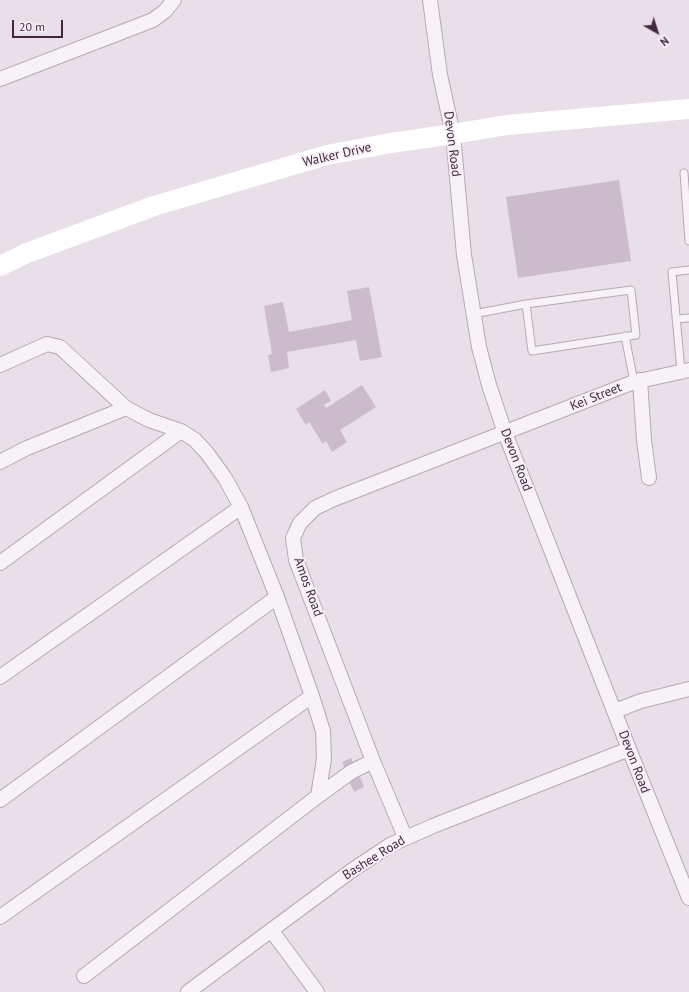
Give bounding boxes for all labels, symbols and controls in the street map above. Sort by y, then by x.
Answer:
scale bar [14,12,65,38]
north arrow [637,12,677,52]
text: 20 m [19,19,45,34]
text: N [657,34,672,49]
street label: Devon Road [440,110,464,178]
street label: Walker Drive [301,140,373,170]
street label: Kei Street [568,380,624,414]
street label: Devon Road [497,426,535,494]
street label: Amos Road [290,555,326,619]
street label: Devon Road [615,728,653,796]
street label: Bashee Road [340,833,408,883]

